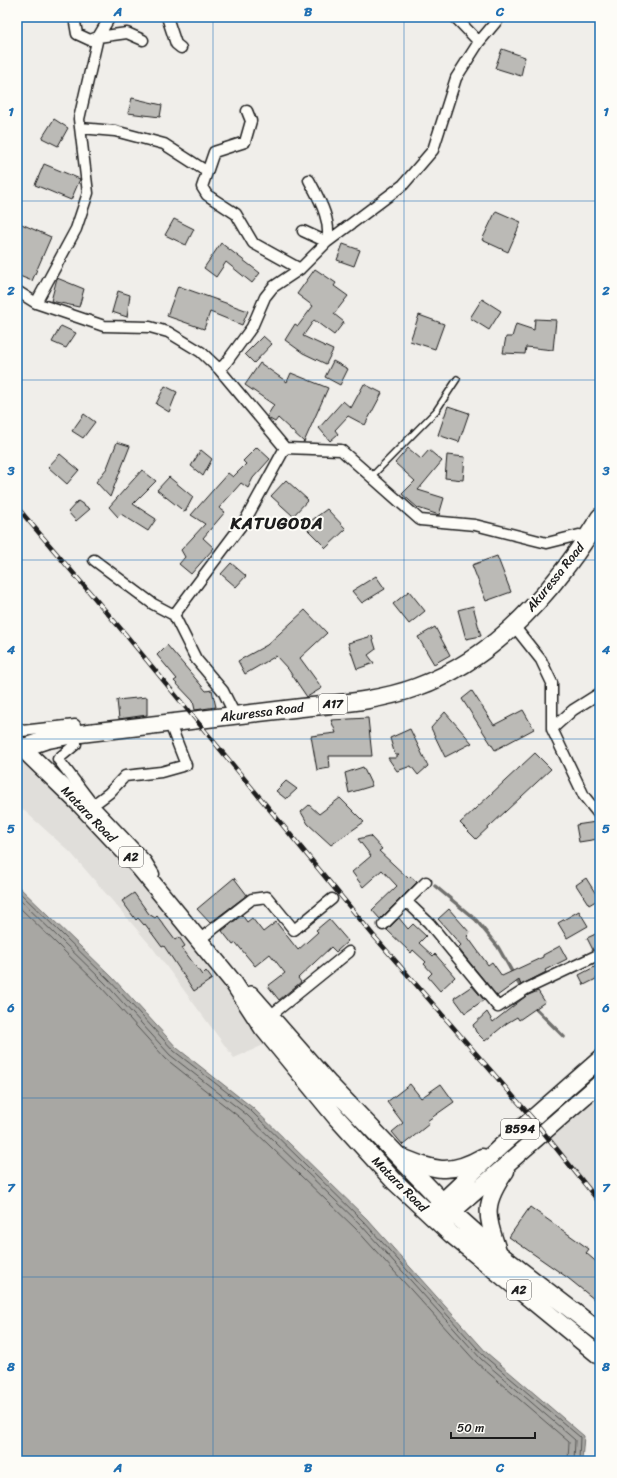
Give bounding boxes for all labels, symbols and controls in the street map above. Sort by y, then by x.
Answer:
text: A [113,0,122,23]
text: B [304,0,313,23]
text: C [495,0,505,23]
text: 1 [8,100,14,123]
text: 1 [603,100,609,123]
text: 2 [6,279,15,302]
text: 2 [601,279,610,302]
text: 3 [6,459,15,482]
text: 3 [601,459,610,482]
district label: KATUGODA [229,508,324,538]
street label: Akuressa Road [519,536,591,617]
text: 4 [6,638,16,661]
text: 4 [601,638,611,661]
road number: A17 [319,694,347,714]
street label: Akuressa Road [218,695,306,729]
street label: Matara Road [56,780,123,849]
text: 5 [7,817,15,840]
text: 5 [602,817,610,840]
road number: A2 [119,847,143,867]
text: 6 [6,996,15,1019]
text: 6 [601,996,610,1019]
road number: B594 [501,1119,539,1139]
street label: Matara Road [366,1150,435,1219]
text: 7 [7,1176,16,1199]
text: 7 [602,1176,611,1199]
road number: A2 [507,1280,531,1300]
text: 8 [6,1355,15,1378]
text: 8 [601,1355,610,1378]
scale bar [451,1414,535,1440]
text: 50 m [457,1417,484,1439]
text: A [113,1456,122,1478]
text: B [304,1456,313,1478]
text: C [495,1456,505,1478]

